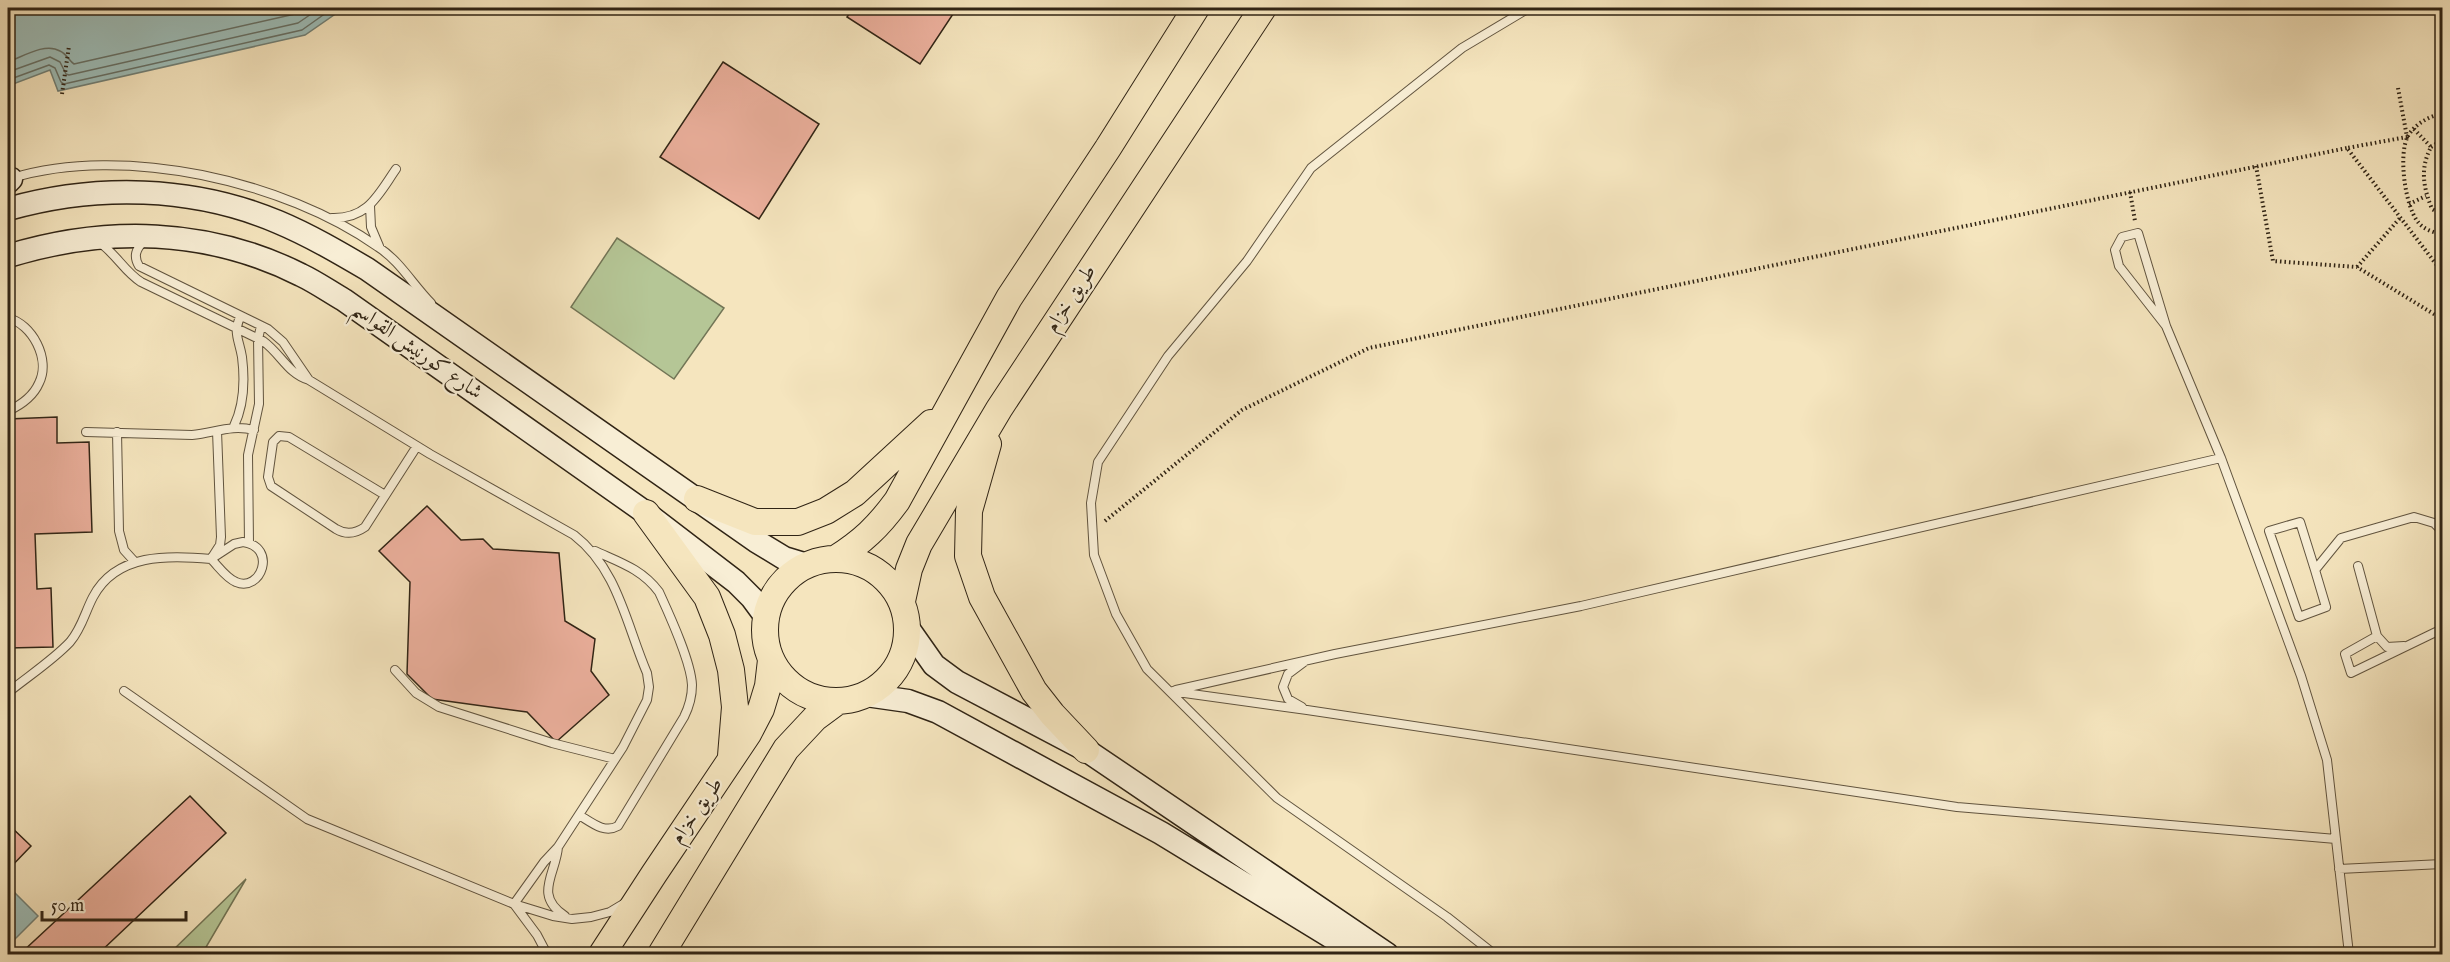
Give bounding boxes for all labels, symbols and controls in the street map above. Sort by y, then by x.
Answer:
street label: طريق خزام [1039,260,1105,340]
street label: شارع كورنيش القواسم [343,296,488,411]
street label: طريق خزام [664,772,732,851]
scale bar [42,884,186,922]
text: 50 m [51,895,84,918]

